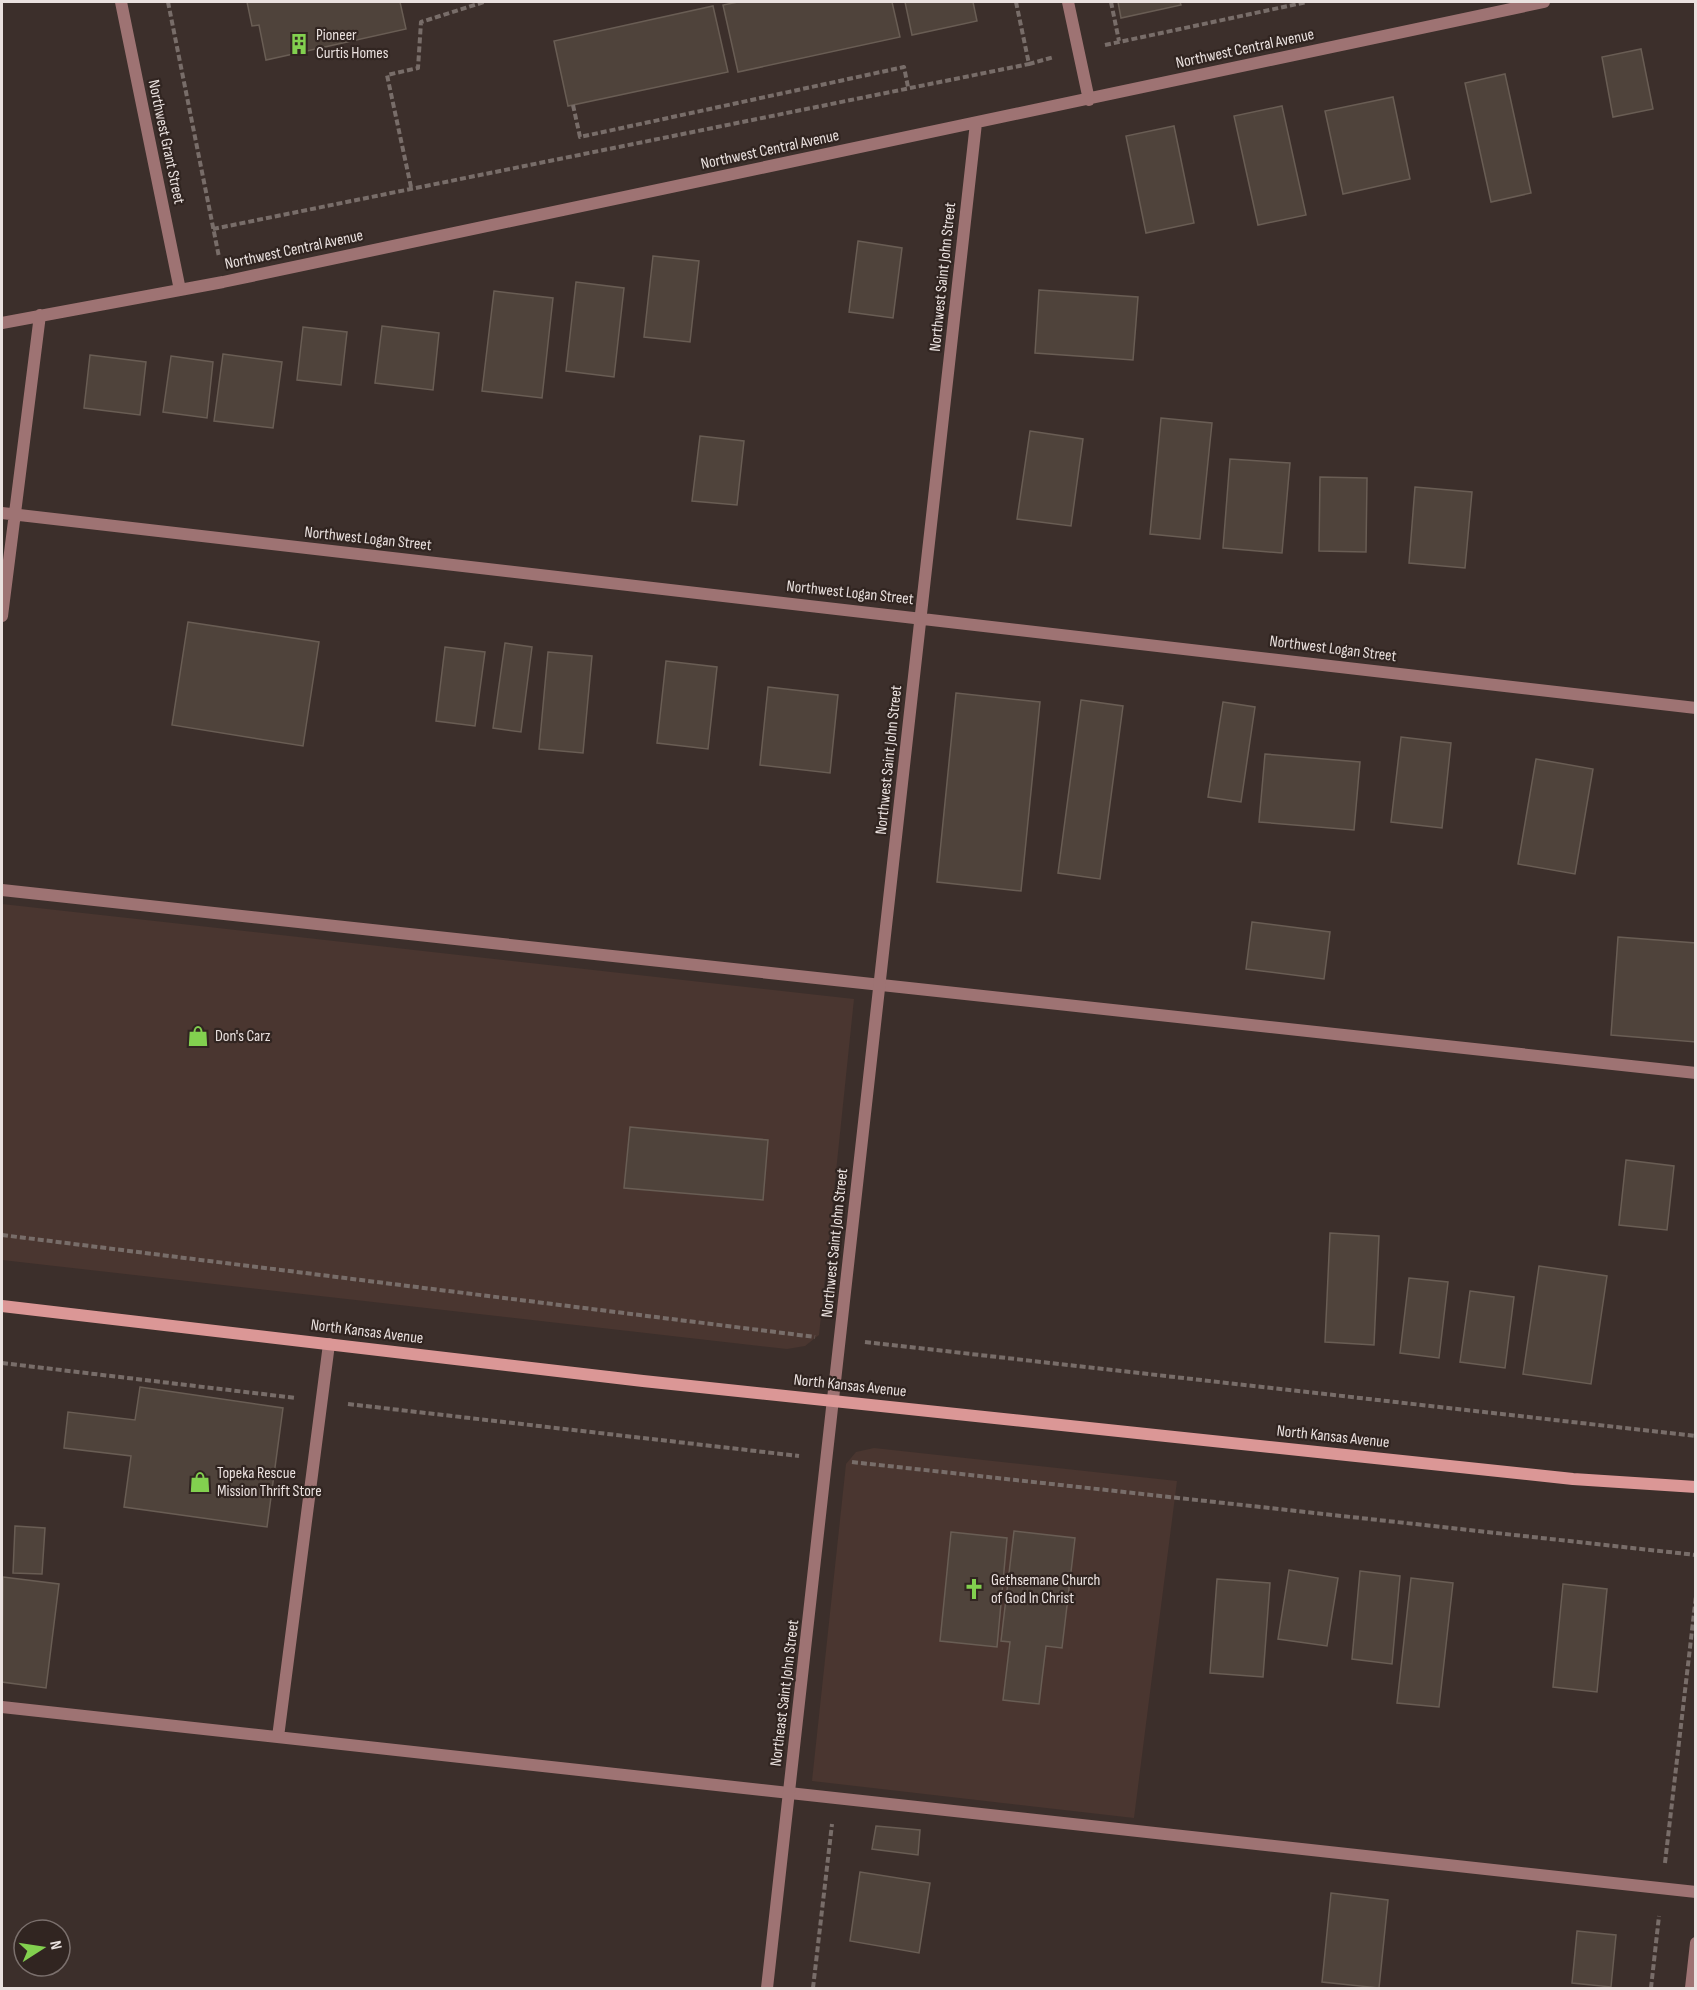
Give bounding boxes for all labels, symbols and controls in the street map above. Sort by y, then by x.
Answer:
street label: Northwest Central Avenue [1174,25,1316,73]
place label: Pioneer Curtis Homes [316,26,389,63]
building icon: Pioneer Curtis Homes [287,32,311,56]
street label: Northwest Grant Street [144,78,188,206]
street label: Northwest Central Avenue [699,126,841,174]
street label: Northwest Saint John Street [926,201,960,353]
street label: Northwest Central Avenue [223,226,365,274]
street label: Northwest Logan Street [304,523,433,555]
street label: Northwest Logan Street [786,577,915,609]
street label: Northwest Logan Street [1268,632,1398,666]
street label: Northwest Saint John Street [872,684,906,836]
shop icon: Don's Carz [186,1024,210,1048]
place label: Don's Carz [215,1027,271,1046]
street label: Northwest Saint John Street [818,1167,852,1319]
street label: North Kansas Avenue [310,1316,424,1348]
street label: North Kansas Avenue [793,1371,907,1401]
street label: North Kansas Avenue [1276,1422,1390,1452]
place label: Topeka Rescue Mission Thrift Store [217,1464,322,1501]
shop icon: Topeka Rescue Mission Thrift Store [188,1470,212,1494]
place label: Gethsemane Church of God In Christ [991,1571,1100,1608]
church icon: Gethsemane Church of God In Christ [962,1577,986,1601]
street label: Northeast Saint John Street [767,1619,803,1767]
north arrow [12,1918,72,1978]
text: N [45,1939,65,1951]

